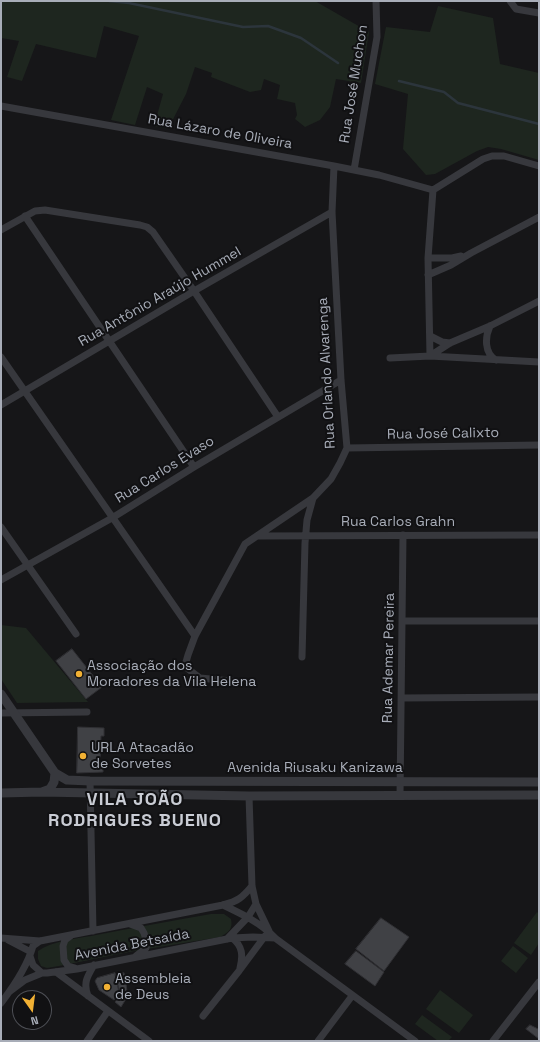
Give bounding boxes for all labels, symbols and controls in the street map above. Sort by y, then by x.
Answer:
street label: Rua José Muchon [336,24,372,144]
street label: Rua Lázaro de Oliveira [146,111,294,153]
street label: Rua Antônio Araújo Hummel [76,243,244,351]
street label: Rua Orlando Alvarenga [315,297,339,449]
street label: Rua José Calixto [387,425,499,443]
street label: Rua Carlos Evaso [112,433,218,507]
street label: Rua Carlos Grahn [341,514,455,530]
street label: Rua Ademar Pereira [379,593,399,723]
place label: Associação dos Moradores da Vila Helena [87,658,256,690]
marker: Associação dos Moradores da Vila Helena [74,669,84,679]
place label: URLA Atacadão de Sorvetes [91,740,194,772]
marker: URLA Atacadão de Sorvetes [78,751,88,761]
street label: Avenida Riusaku Kanizawa [227,760,403,776]
district label: VILA JOÃO RODRIGUES BUENO [48,789,222,832]
street label: Avenida Betsaída [73,926,191,964]
place label: Assembleia de Deus [115,971,191,1004]
marker: Assembleia de Deus [102,982,112,992]
north arrow [12,990,52,1030]
text: N [29,1013,40,1028]

